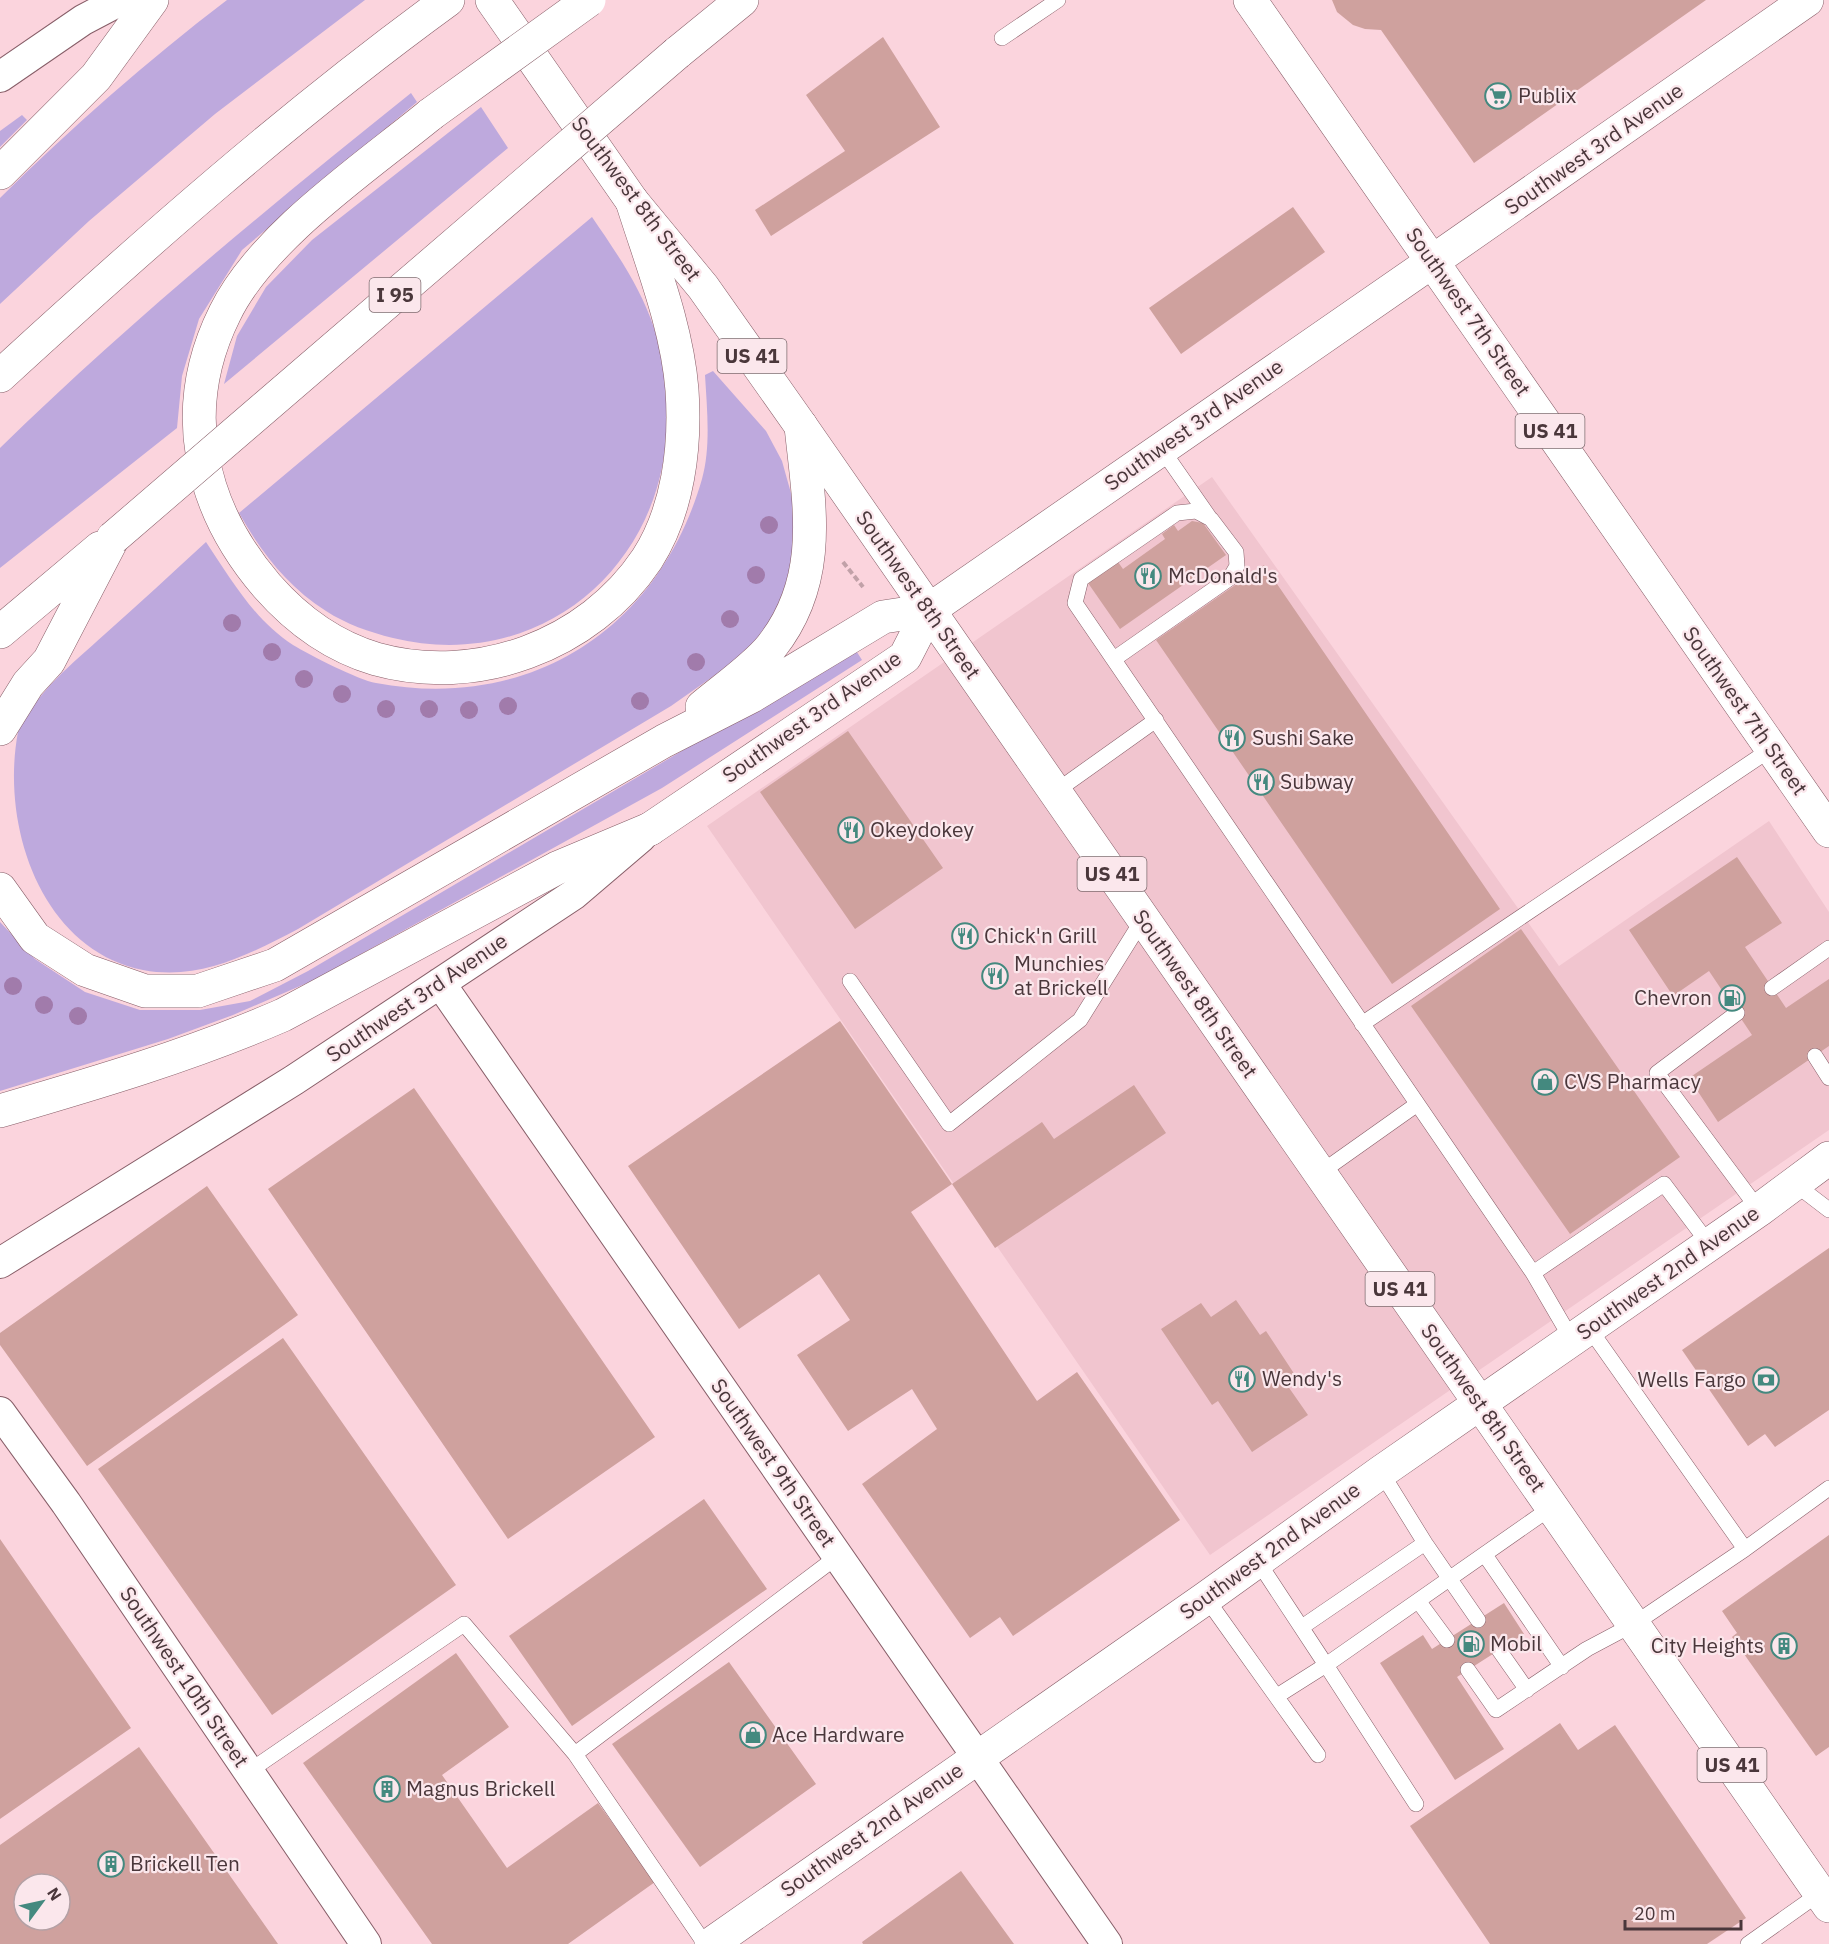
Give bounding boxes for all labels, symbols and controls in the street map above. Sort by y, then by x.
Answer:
street label: Southwest 3rd Avenue [1498,76,1688,221]
supermarket icon: Publix [1483,81,1513,111]
place label: Publix [1518,81,1577,109]
street label: Southwest 8th Street [566,110,708,286]
street label: Southwest 7th Street [1400,222,1538,401]
road number: I 95 [370,278,420,312]
road number: US 41 [718,339,786,373]
street label: Southwest 3rd Avenue [1098,352,1288,497]
road number: US 41 [1516,414,1584,448]
street label: Southwest 8th Street [850,505,988,684]
restaurant icon: McDonald's [1133,561,1163,591]
place label: McDonald's [1168,561,1278,589]
street label: Southwest 7th Street [1677,621,1815,800]
street label: Southwest 3rd Avenue [716,644,906,789]
restaurant icon: Sushi Sake [1217,723,1247,753]
place label: Sushi Sake [1252,723,1354,751]
restaurant icon: Subway [1246,767,1276,797]
place label: Subway [1280,767,1354,795]
restaurant icon: Okeydokey [836,815,866,845]
place label: Okeydokey [870,815,974,843]
road number: US 41 [1078,857,1146,891]
street label: Southwest 8th Street [1127,904,1265,1083]
restaurant icon: Chick'n Grill [950,921,980,951]
place label: Chick'n Grill [984,921,1097,949]
street label: Southwest 3rd Avenue [321,926,512,1068]
place label: Munchies at Brickell [1014,949,1109,1001]
restaurant icon: Munchies at Brickell [980,961,1010,991]
place label: Chevron [1634,983,1712,1011]
fuel station icon: Chevron [1717,983,1747,1013]
shop icon: CVS Pharmacy [1530,1067,1560,1097]
place label: CVS Pharmacy [1564,1067,1701,1095]
street label: Southwest 2nd Avenue [1571,1199,1764,1346]
road number: US 41 [1366,1272,1434,1306]
street label: Southwest 8th Street [1415,1318,1553,1497]
restaurant icon: Wendy's [1227,1364,1257,1394]
place label: Wendy's [1262,1364,1342,1392]
place label: Wells Fargo [1638,1365,1746,1393]
bank icon: Wells Fargo [1751,1365,1781,1395]
street label: Southwest 9th Street [705,1373,843,1552]
street label: Southwest 2nd Avenue [1173,1475,1365,1625]
street label: Southwest 10th Street [114,1581,256,1772]
fuel station icon: Mobil [1456,1629,1486,1659]
place label: Mobil [1490,1629,1542,1657]
place label: City Heights [1651,1631,1764,1659]
building icon: City Heights [1769,1631,1799,1661]
shop icon: Ace Hardware [738,1720,768,1750]
place label: Ace Hardware [772,1720,905,1748]
road number: US 41 [1698,1748,1766,1782]
street label: Southwest 2nd Avenue [775,1756,968,1903]
building icon: Magnus Brickell [372,1774,402,1804]
place label: Magnus Brickell [406,1774,555,1802]
building icon: Brickell Ten [96,1849,126,1879]
place label: Brickell Ten [130,1849,240,1877]
north arrow [12,1872,72,1932]
text: N [43,1884,66,1904]
scale bar [1625,1893,1740,1931]
text: 20 m [1634,1902,1676,1925]

